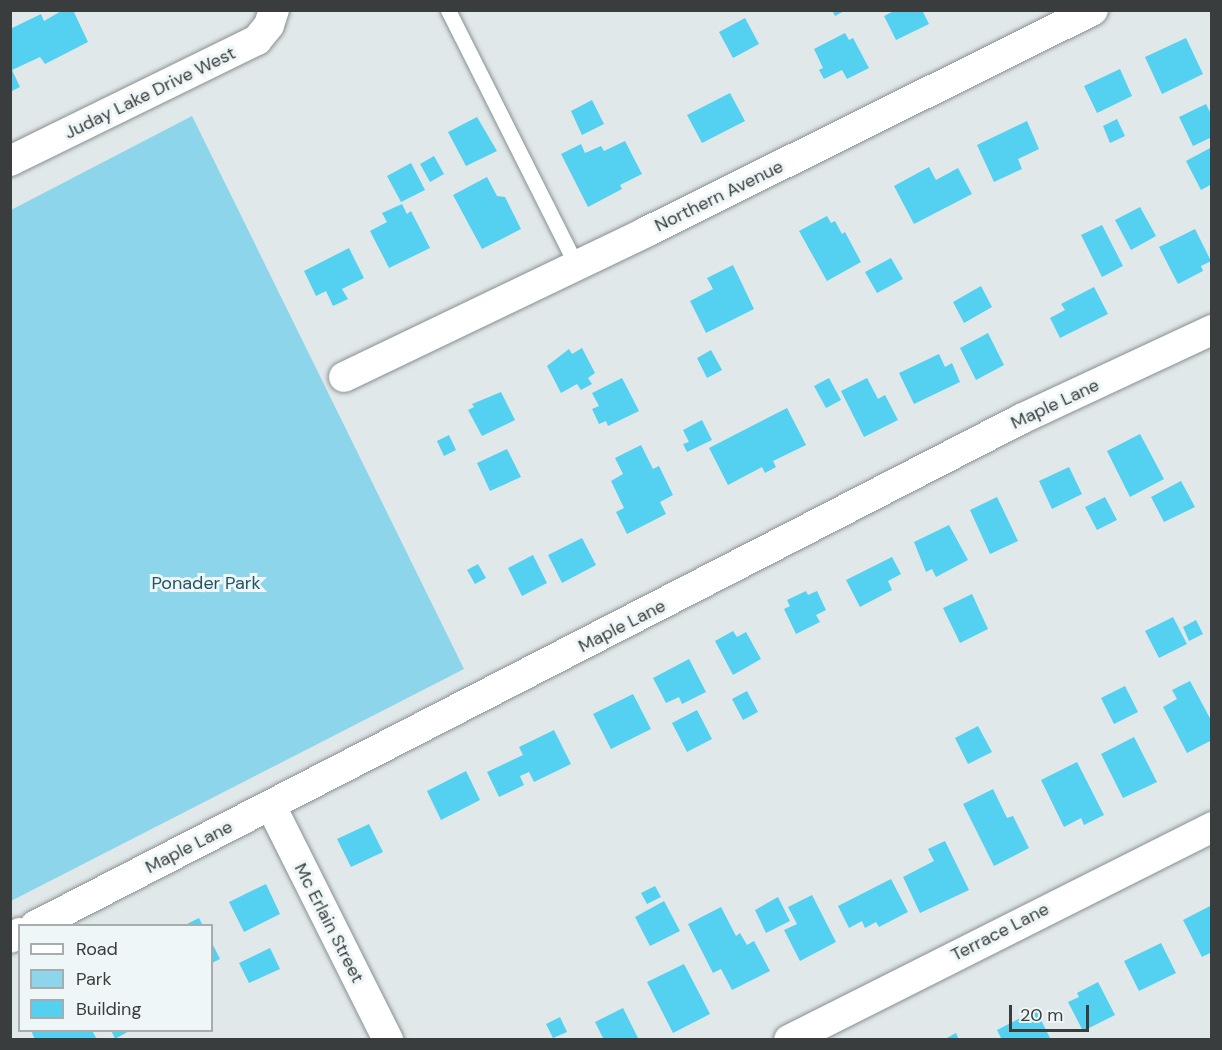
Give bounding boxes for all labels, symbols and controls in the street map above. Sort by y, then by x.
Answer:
street label: Juday Lake Drive West [61,42,239,144]
street label: Northern Avenue [651,156,787,236]
street label: Maple Lane [1007,374,1103,434]
park label: Ponader Park [151,572,261,594]
street label: Maple Lane [575,595,669,657]
street label: Maple Lane [142,816,236,878]
street label: Mc Erlain Street [290,860,368,986]
street label: Terrace Lane [947,898,1053,966]
legend [18,924,213,1032]
text: Road [76,937,118,961]
text: Park [76,967,112,991]
scale bar [1012,993,1092,1031]
text: Building [76,997,141,1021]
text: 20 m [1020,1003,1063,1027]

